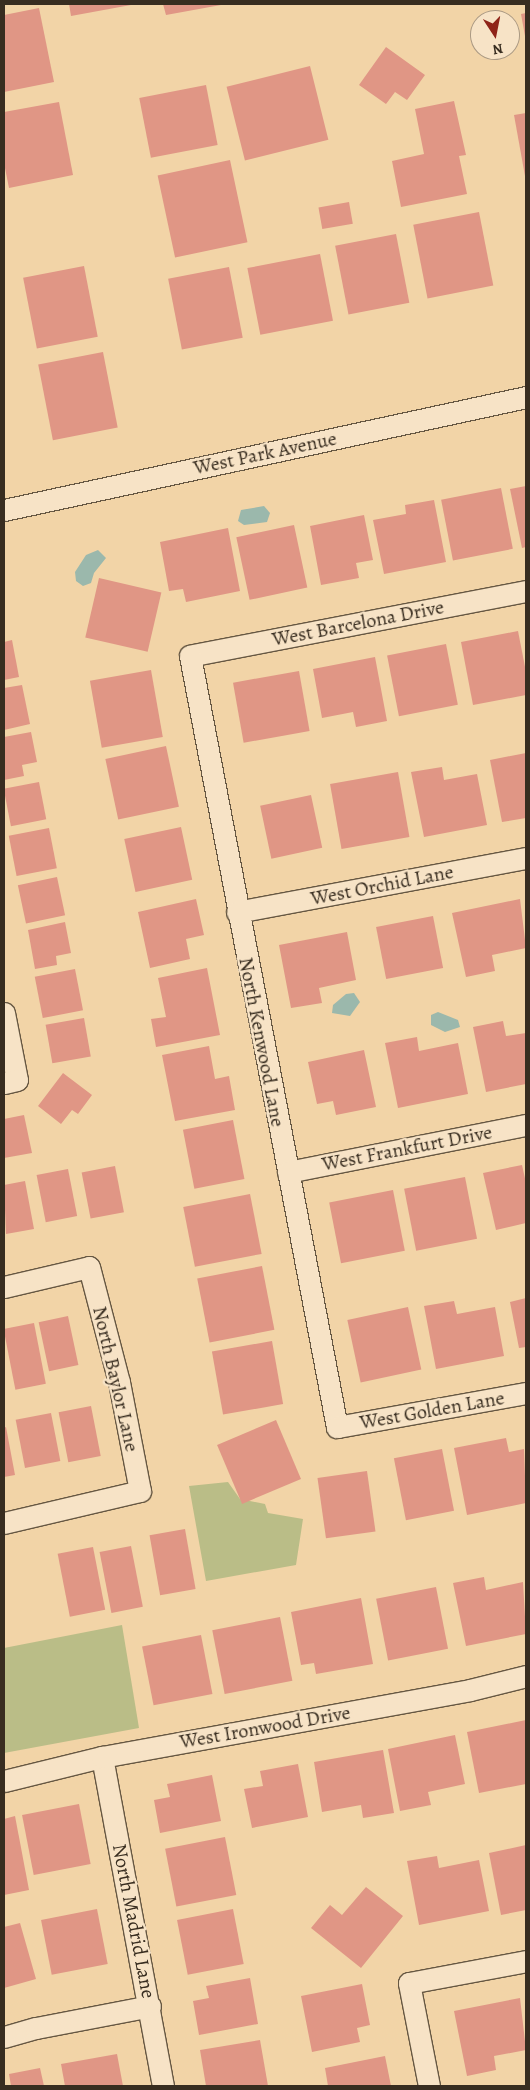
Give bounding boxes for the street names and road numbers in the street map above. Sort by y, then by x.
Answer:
street label: West Park Avenue [191,426,339,480]
street label: West Barcelona Drive [270,595,446,651]
street label: West Orchid Lane [309,859,455,911]
street label: North Kenwood Lane [234,955,290,1129]
street label: West Frankfurt Drive [320,1120,494,1176]
street label: North Baylor Lane [88,1304,144,1454]
street label: West Golden Lane [358,1385,506,1435]
street label: West Ironwood Drive [178,1700,352,1754]
street label: North Madrid Lane [107,1842,161,2000]

